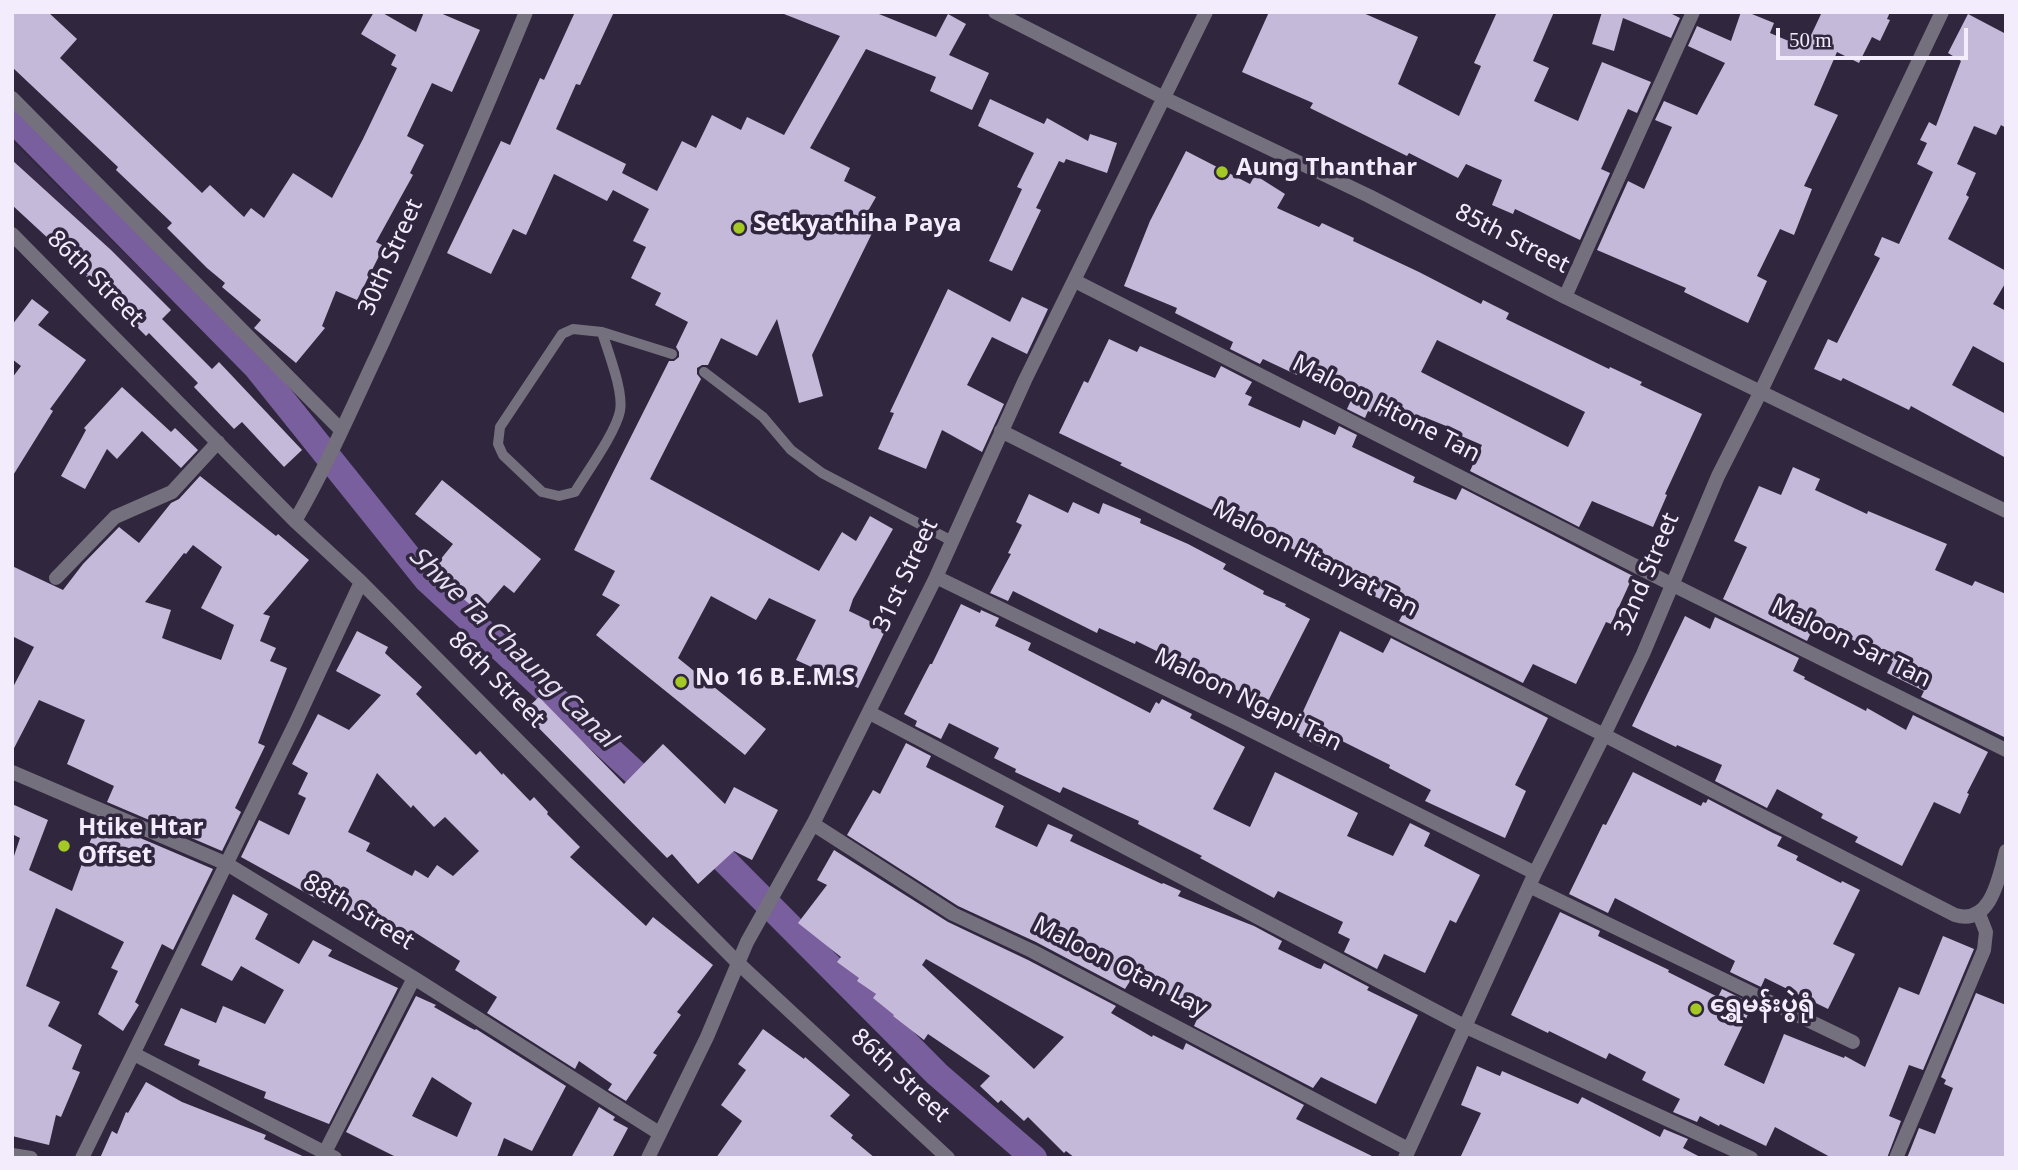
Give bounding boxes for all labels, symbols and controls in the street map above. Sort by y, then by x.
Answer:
scale bar [1780,14,1972,58]
text: 50 m [1789,28,1832,52]
place label: Aung Thanthar [1236,158,1417,186]
marker: Aung Thanthar [1214,164,1230,180]
street label: 30th Street [357,196,433,322]
street label: 85th Street [1448,202,1572,284]
place label: Setkyathiha Paya [753,214,962,242]
marker: Setkyathiha Paya [731,220,747,236]
street label: 86th Street [38,228,146,336]
street label: Maloon Htone Tan [1285,353,1483,473]
street label: Maloon Htanyat Tan [1206,499,1420,627]
street label: 32nd Street [1612,510,1690,642]
street label: 31st Street [871,516,949,638]
water label: Shwe Ta Chaung Canal [399,544,619,758]
street label: Maloon Sar Tan [1764,596,1934,698]
street label: 86th Street [439,629,547,737]
street label: Maloon Ngapi Tan [1148,646,1344,762]
place label: No 16 B.E.M.S [695,668,855,696]
marker: No 16 B.E.M.S [673,674,689,690]
place label: Htike Htar Offset [78,818,204,874]
marker: Htike Htar Offset [56,838,72,854]
street label: 88th Street [295,872,417,960]
street label: Maloon Otan Lay [1026,915,1210,1027]
place label: ရွှေမန်းပွဲရုံ [1710,995,1815,1023]
marker: ရွှေမန်းပွဲရုံ [1688,1001,1704,1017]
street label: 86th Street [842,1026,952,1132]

